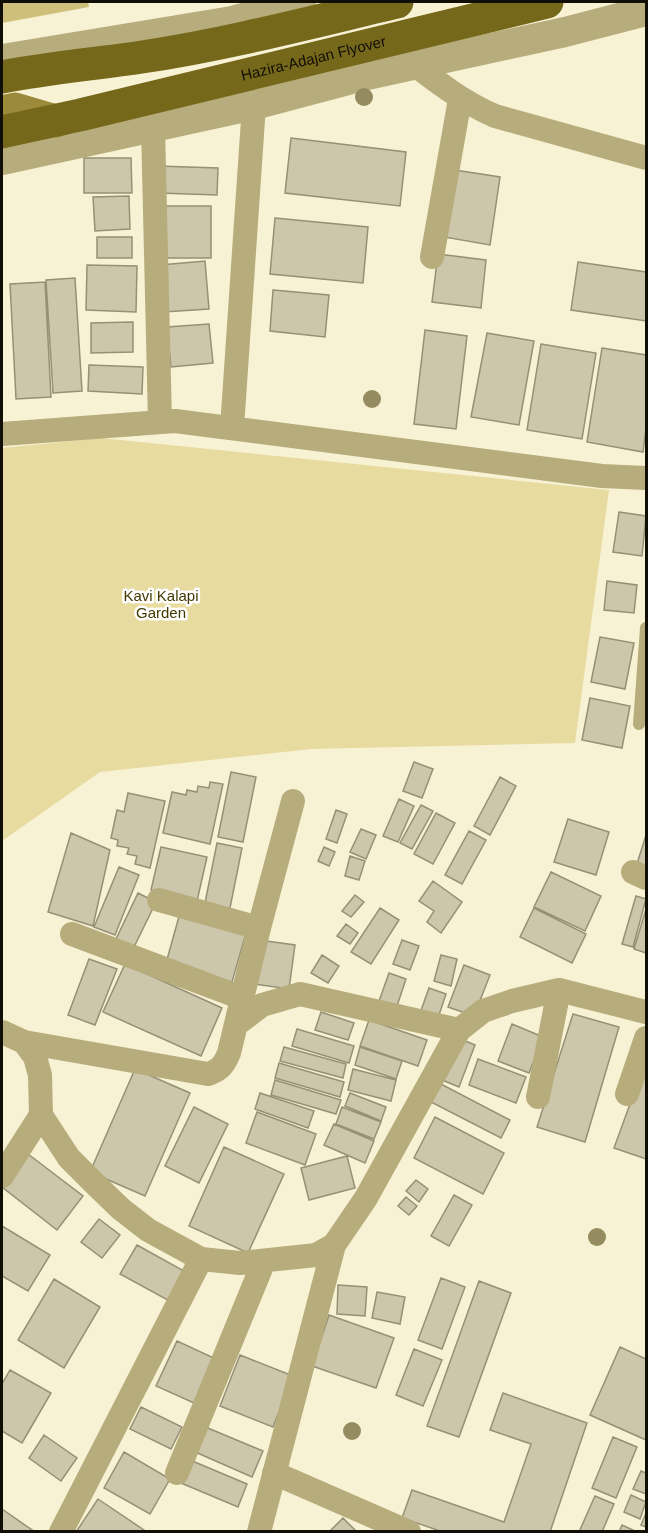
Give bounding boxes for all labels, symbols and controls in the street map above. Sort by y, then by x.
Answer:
street label: Hazira-Adajan Flyover [239,32,387,84]
park label: Kavi Kalapi Garden [123,587,199,621]

